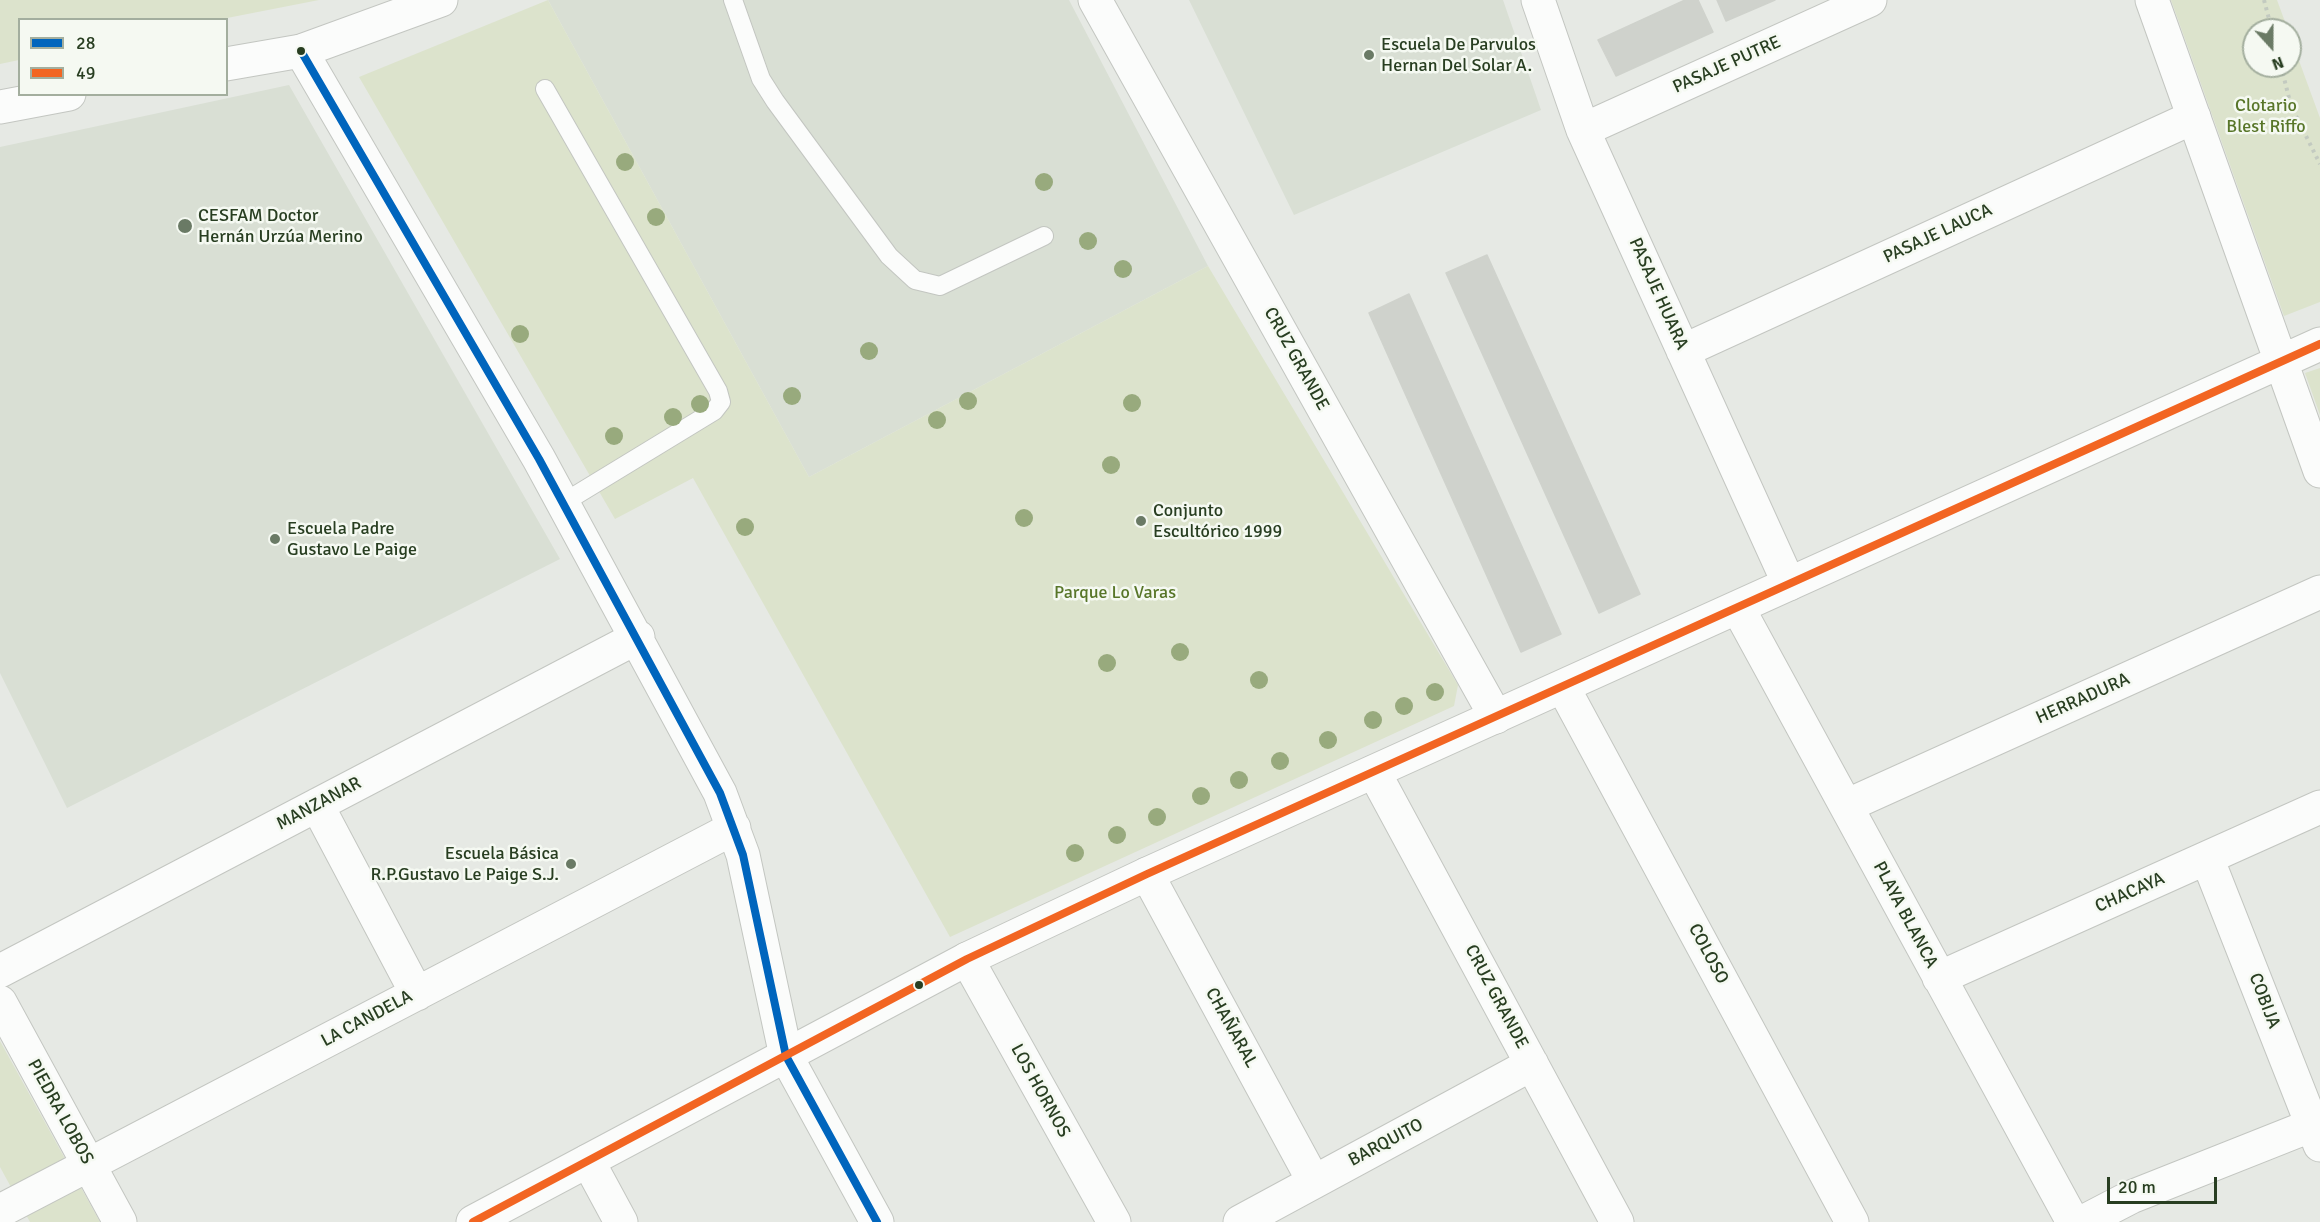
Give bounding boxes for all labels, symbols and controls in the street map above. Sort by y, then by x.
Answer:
legend [18,18,228,96]
north arrow [2242,18,2302,78]
text: 28 [76,32,95,54]
street label: PASAJE PUTRE [1670,32,1784,98]
place label: Escuela De Parvulos Hernan Del Solar A. [1381,34,1536,76]
unlabelled marker [295,45,307,57]
marker: Escuela De Parvulos Hernan Del Solar A. [1362,48,1376,62]
text: N [2269,52,2287,74]
text: 49 [76,62,95,84]
park label: Clotario Blest Riffo [2226,95,2306,138]
street label: PASAJE LAUCA [1880,199,1996,269]
place label: CESFAM Doctor Hernán Urzúa Merino [198,205,363,248]
marker: CESFAM Doctor Hernán Urzúa Merino [176,217,194,235]
street label: PASAJE HUARA [1624,235,1692,353]
street label: CRUZ GRANDE [1259,304,1333,414]
place label: Conjunto Escultórico 1999 [1153,500,1282,542]
marker: Conjunto Escultórico 1999 [1134,514,1148,528]
place label: Escuela Padre Gustavo Le Paige [287,518,417,560]
marker: Escuela Padre Gustavo Le Paige [268,532,282,546]
park label: Parque Lo Varas [1054,582,1176,604]
street label: HERRADURA [2033,669,2133,729]
street label: MANZANAR [273,773,365,835]
place label: Escuela Básica R.P.Gustavo Le Paige S.J. [370,843,559,886]
marker: Escuela Básica R.P.Gustavo Le Paige S.J. [564,857,578,871]
street label: PLAYA BLANCA [1868,858,1942,972]
street label: CHACAYA [2092,868,2168,918]
street label: COLOSO [1683,920,1733,988]
street label: CRUZ GRANDE [1460,941,1532,1053]
street label: COBIJA [2244,970,2284,1032]
unlabelled marker [913,979,925,991]
street label: CHAÑARAL [1200,984,1262,1072]
street label: LA CANDELA [318,986,416,1052]
street label: LOS HORNOS [1005,1040,1075,1142]
street label: PIEDRA LOBOS [22,1056,98,1168]
street label: BARQUITO [1345,1114,1427,1172]
scale bar [2110,1165,2220,1203]
text: 20 m [2118,1176,2156,1198]

